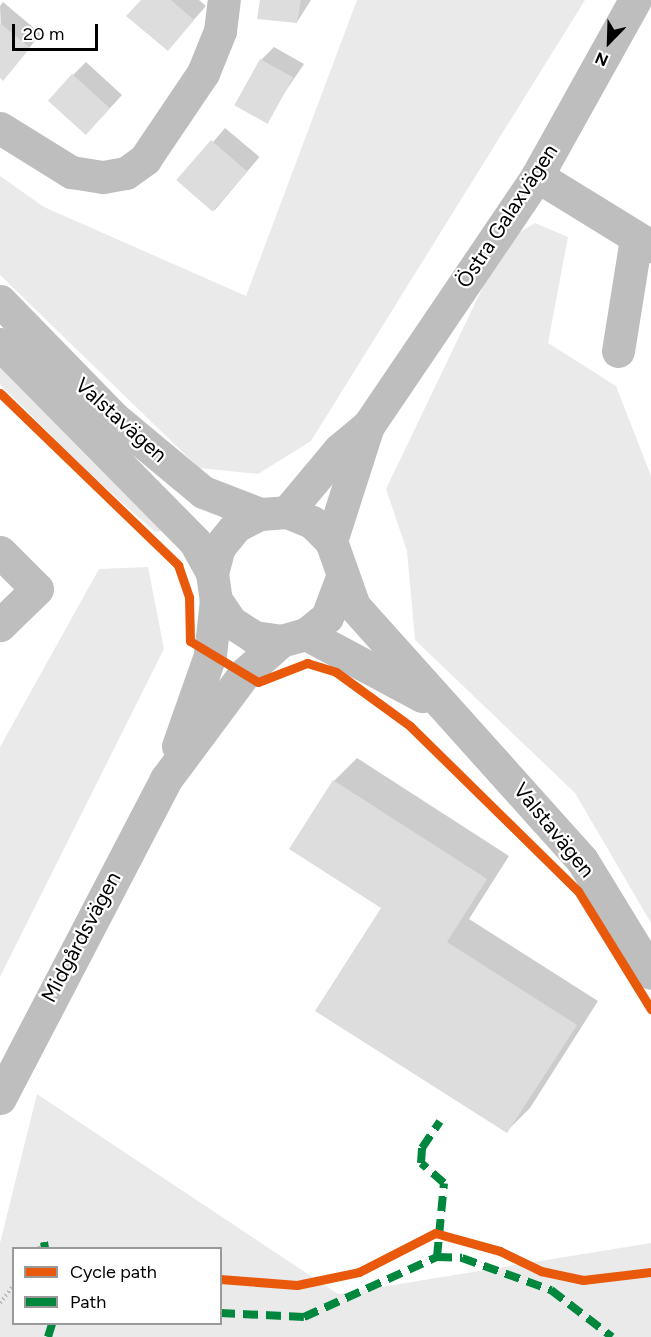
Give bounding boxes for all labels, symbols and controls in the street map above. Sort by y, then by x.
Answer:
scale bar [15,12,100,50]
north arrow [579,12,639,72]
text: 20 m [23,23,64,45]
text: N [592,48,611,70]
street label: Östra Galaxvägen [451,139,563,293]
street label: Valstavägen [70,372,172,468]
street label: Valstavägen [508,778,600,882]
street label: Midgårdsvägen [36,867,126,1007]
legend [12,1247,222,1325]
text: Cycle path [70,1261,157,1283]
text: Path [70,1291,106,1313]

